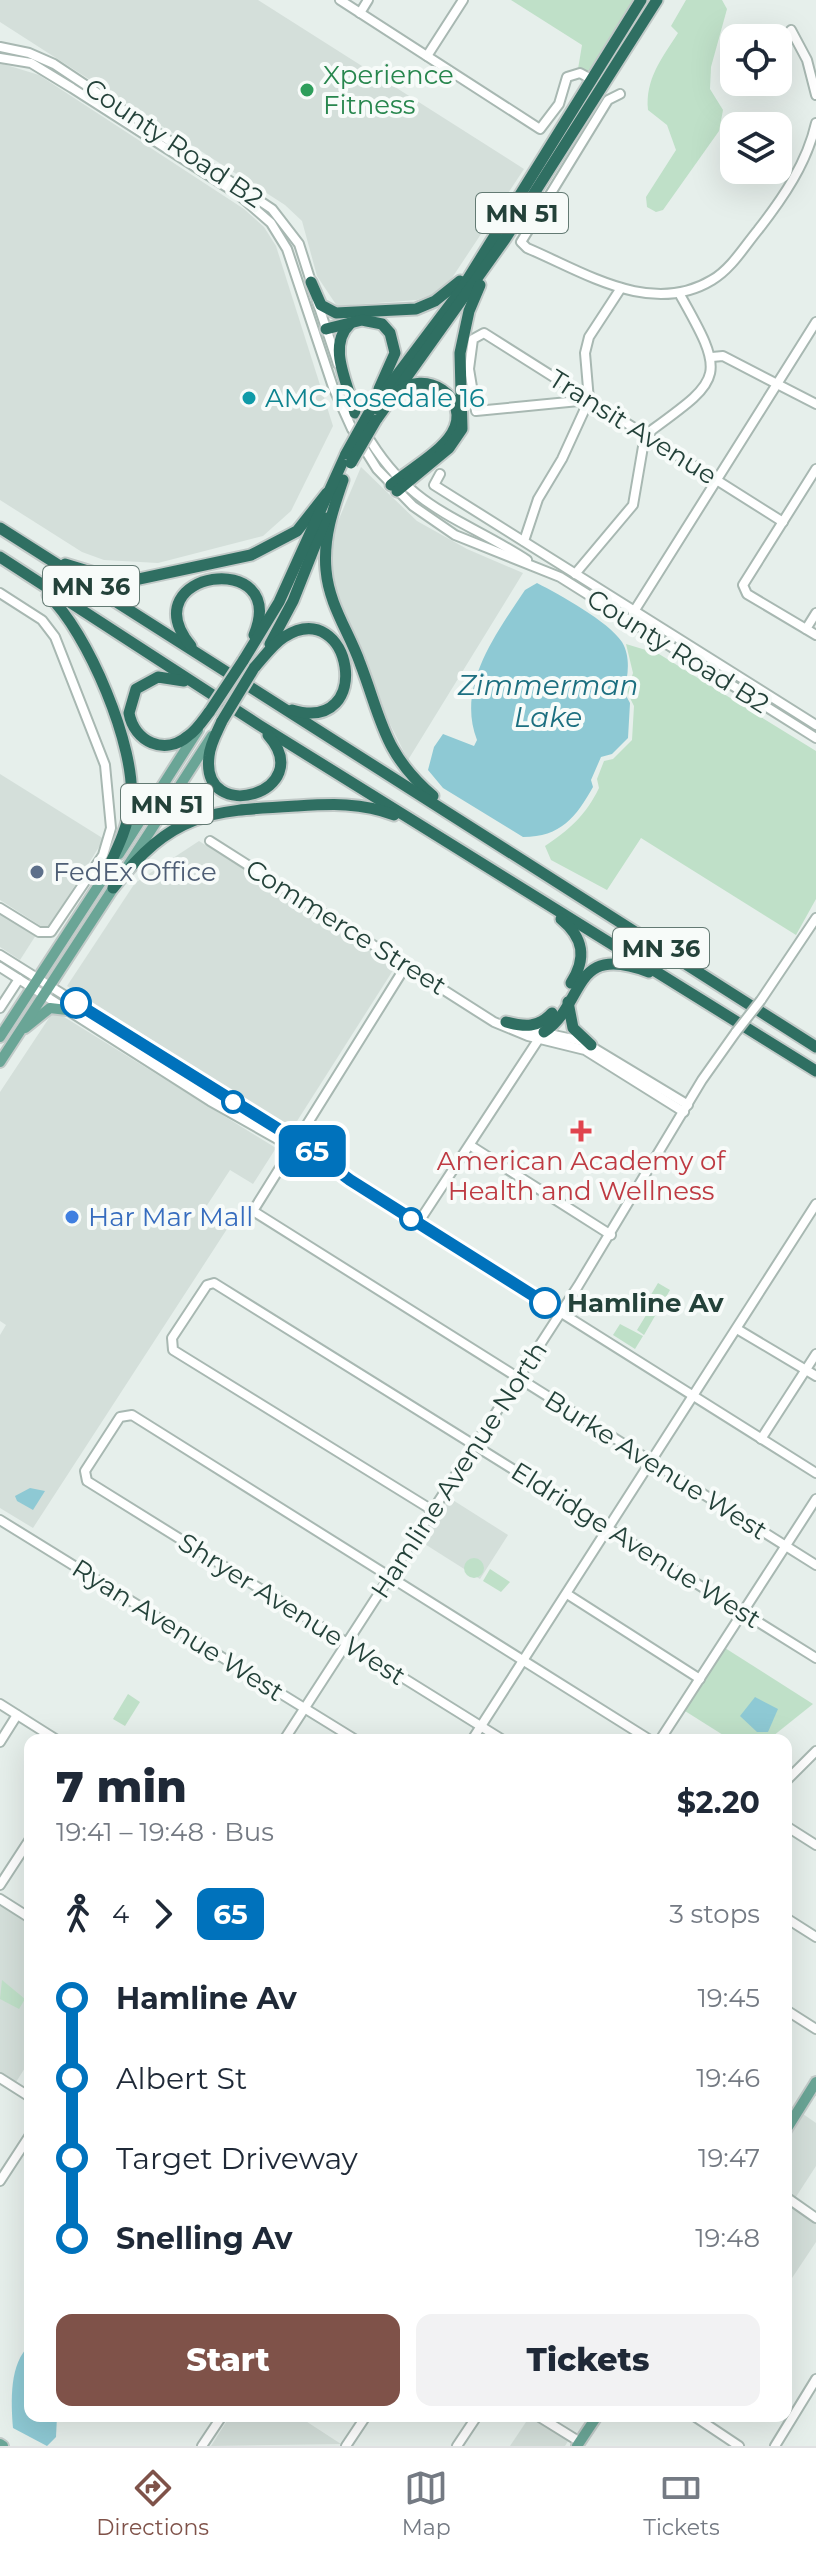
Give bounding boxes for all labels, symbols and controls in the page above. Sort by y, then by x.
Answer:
map controls [720,24,792,184]
button: locate [720,24,792,96]
place label: Xperience Fitness [323,59,454,121]
street label: County Road B2 [78,71,270,215]
marker: Xperience Fitness [298,81,316,99]
button: layers [720,112,792,184]
road number: MN 51 [476,193,568,233]
street label: Transit Avenue [543,363,723,491]
place label: AMC Rosedale 16 [265,382,485,414]
marker: AMC Rosedale 16 [240,389,258,407]
road number: MN 36 [43,566,139,606]
street label: County Road B2 [581,582,775,720]
water label: Zimmerman Lake [457,668,638,734]
road number: MN 51 [121,784,213,824]
street label: Commerce Street [240,852,452,1002]
place label: FedEx Office [53,856,217,888]
marker: FedEx Office [28,863,46,881]
road number: MN 36 [613,928,709,968]
unlabelled marker [61,988,91,1018]
unlabelled marker [222,1091,244,1113]
marker: American Academy of Health and Wellness [570,1120,592,1142]
line badge: 65 [276,1125,348,1177]
text: 65 [295,1134,329,1168]
place label: American Academy of Health and Wellness [437,1145,726,1207]
place label: Har Mar Mall [88,1201,253,1233]
marker: Har Mar Mall [63,1208,81,1226]
unlabelled marker [400,1208,422,1230]
place label: Hamline Av [567,1287,724,1319]
marker: Hamline Av [530,1288,560,1318]
street label: Hamline Avenue North [364,1336,554,1604]
street label: Burke Avenue West [539,1384,773,1546]
street label: Eldridge Avenue West [505,1455,767,1635]
street label: Shryer Avenue West [173,1526,411,1692]
street label: Ryan Avenue West [66,1552,290,1708]
text: 7 min [56,1759,187,1813]
text: $2.20 [677,1784,760,1821]
text: 19:41 – 19:48 · Bus [56,1816,274,1848]
icon: walk [56,1892,100,1936]
icon: forward [141,1892,185,1936]
text: 65 [213,1897,248,1931]
text: 4 [112,1898,129,1930]
text: 3 stops [669,1898,760,1930]
text: Hamline Av [116,1980,297,2017]
text: 19:45 [697,1982,760,2014]
text: Albert St [116,2060,247,2097]
text: 19:46 [696,2062,760,2094]
text: Target Driveway [116,2140,358,2177]
text: 19:47 [698,2142,760,2174]
text: Snelling Av [116,2220,292,2257]
text: 19:48 [695,2222,760,2254]
button: Start [56,2314,400,2406]
button: Tickets [416,2314,760,2406]
tab: Directions [96,2466,209,2541]
tab: Map [402,2466,451,2541]
tab: Tickets [643,2466,720,2541]

